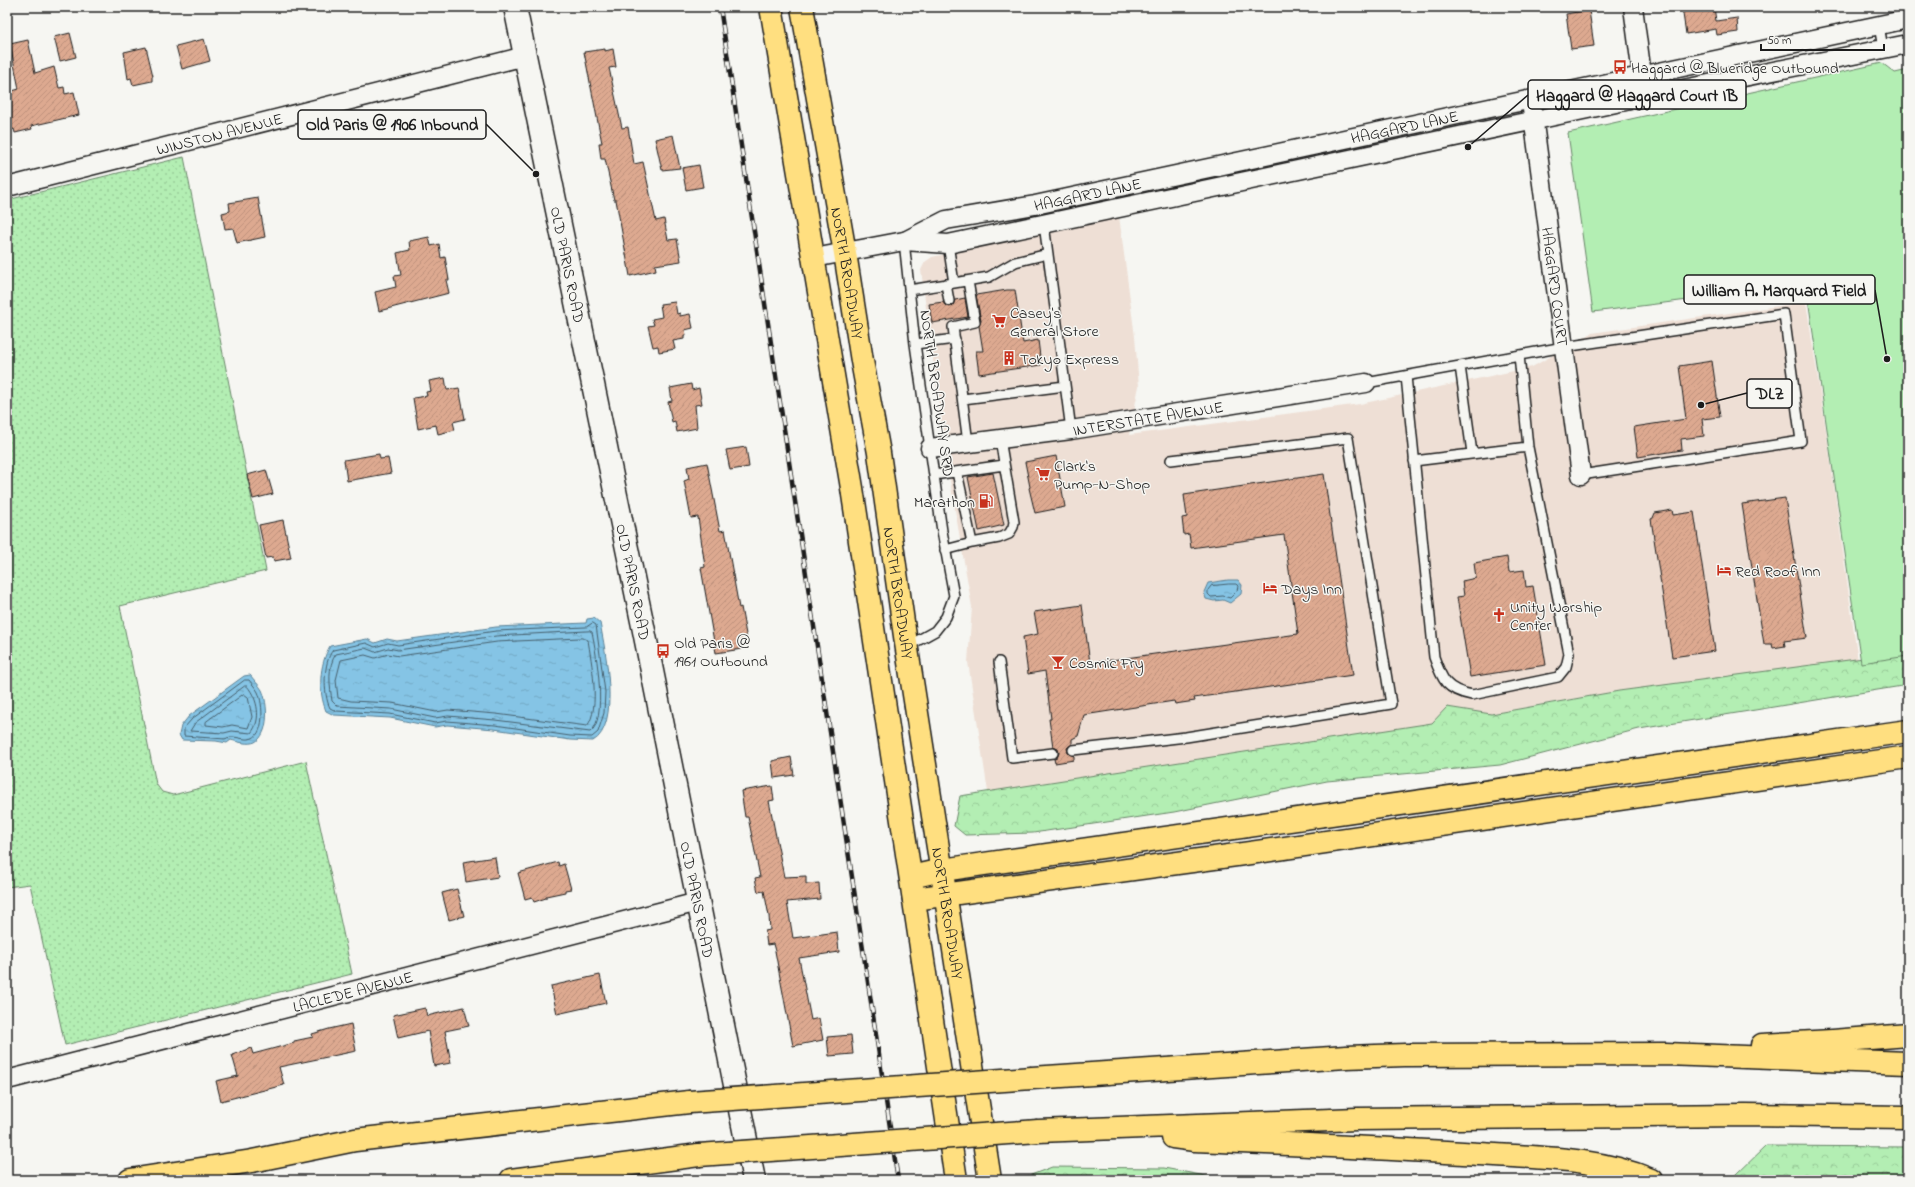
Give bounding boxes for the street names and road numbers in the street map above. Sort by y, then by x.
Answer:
street label: HAGGARD LANE [1349,105,1461,151]
street label: WINSTON AVENUE [154,108,286,163]
street label: HAGGARD LANE [1032,173,1144,219]
street label: OLD PARIS ROAD [543,205,590,325]
street label: NORTH BROADWAY [823,206,868,342]
street label: HAGGARD COURT [1534,226,1574,348]
street label: NORTH BROADWAY SRD [912,308,960,478]
street label: INTERSTATE AVENUE [1071,396,1225,444]
street label: OLD PARIS ROAD [608,522,656,643]
street label: NORTH BROADWAY [876,526,918,662]
street label: OLD PARIS ROAD [672,839,719,960]
street label: NORTH BROADWAY [924,846,969,982]
street label: LACLEDE AVENUE [290,966,416,1020]

